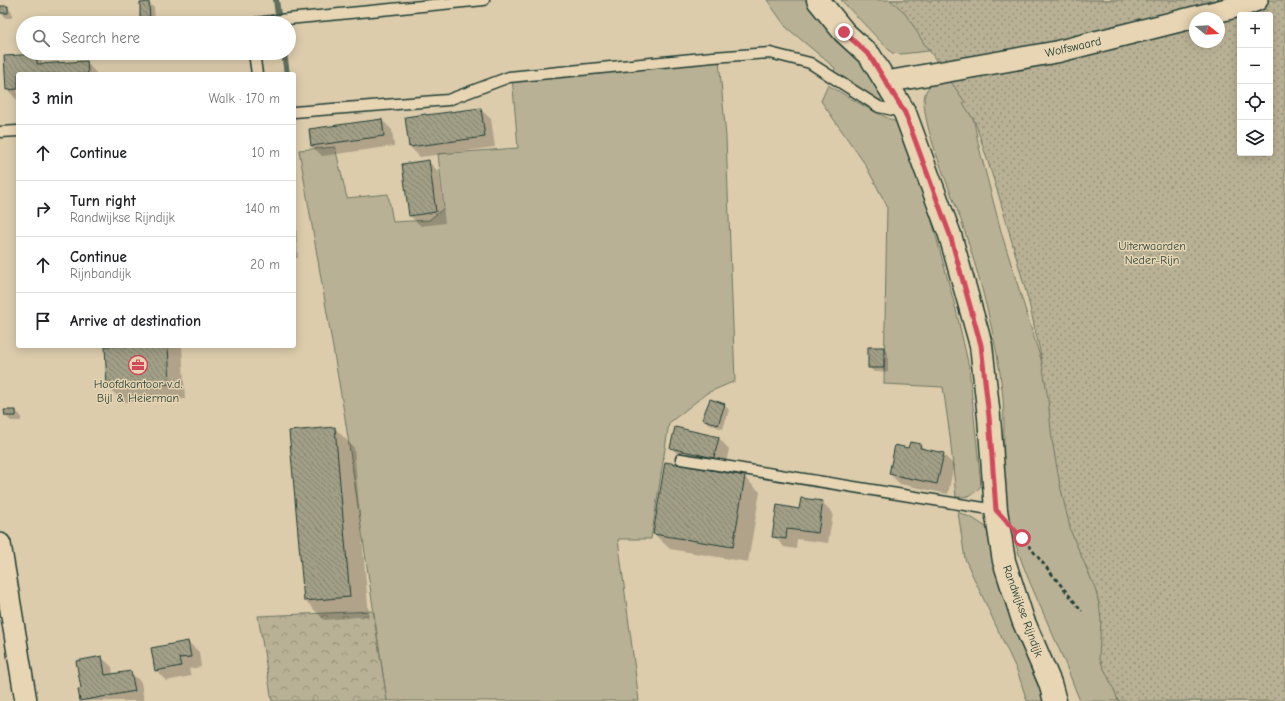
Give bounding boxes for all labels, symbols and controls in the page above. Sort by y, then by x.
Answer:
north arrow [1189,12,1225,48]
map controls [1237,12,1273,156]
button: + [1237,12,1273,48]
search box [16,16,296,60]
route end [835,23,853,41]
icon: search [30,27,52,49]
text: Search here [62,29,140,47]
street label: Wolfswaard [1043,34,1103,60]
button: − [1237,48,1273,84]
button: locate [1237,84,1273,120]
text: 3 min [32,89,73,108]
text: Walk · 170 m [208,91,280,106]
button: layers [1237,120,1273,156]
icon: ahead [32,142,54,164]
text: Continue [70,144,127,162]
text: 10 m [252,145,280,160]
text: Turn right [70,192,136,210]
icon: right [32,198,54,220]
text: 140 m [246,201,280,216]
text: Randwijkse Rijndijk [70,210,175,225]
park label: Uiterwaarden Neder-Rijn [1118,239,1186,267]
text: Continue [70,248,127,266]
icon: ahead [32,254,54,276]
text: 20 m [250,257,280,272]
text: Rijnbandijk [70,266,131,281]
icon: arrive [32,310,54,332]
text: Arrive at destination [70,312,201,330]
office icon: Hoofdkantoor v.d. Bijl & Heierman [127,354,149,376]
place label: Hoofdkantoor v.d. Bijl & Heierman [94,377,182,405]
route start [1013,529,1031,547]
street label: Randwijkse Rijndijk [1000,563,1046,659]

